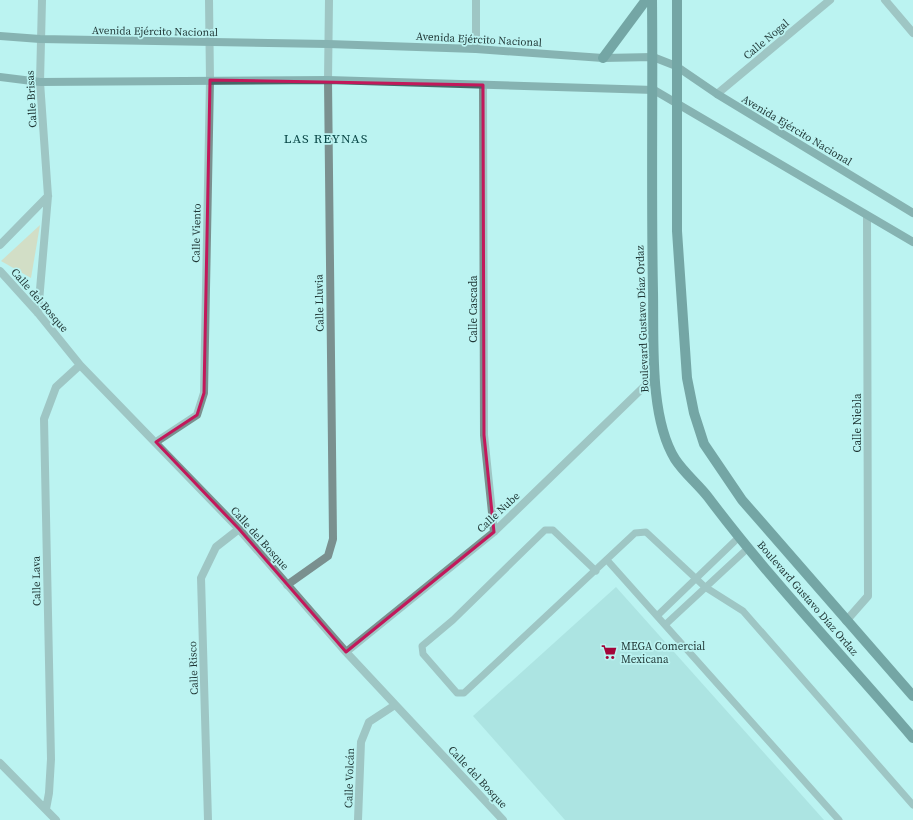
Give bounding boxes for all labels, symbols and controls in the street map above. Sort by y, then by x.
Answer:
street label: Calle Nogal [740,16,792,63]
street label: Avenida Ejército Nacional [92,23,218,40]
street label: Avenida Ejército Nacional [416,29,542,50]
street label: Calle Brisas [22,70,40,128]
street label: Avenida Ejército Nacional [739,91,855,169]
district label: LAS REYNAS [284,130,368,147]
street label: Calle Viento [188,203,205,263]
street label: Boulevard Gustavo Díaz Ordaz [632,245,653,393]
street label: Calle del Bosque [8,265,72,336]
street label: Calle Lluvia [311,274,328,332]
street label: Calle Cascada [466,275,481,343]
street label: Calle Niebla [850,393,865,453]
street label: Calle Nube [474,488,523,536]
street label: Calle del Bosque [227,503,292,574]
street label: Boulevard Gustavo Díaz Ordaz [754,538,862,659]
street label: Calle Lava [29,555,44,606]
place label: MEGA Comercial Mexicana [621,639,705,667]
street label: Calle Risco [185,641,202,695]
supermarket icon: MEGA Comercial Mexicana [600,643,618,661]
street label: Calle del Bosque [445,743,511,812]
street label: Calle Volcán [341,747,358,808]

